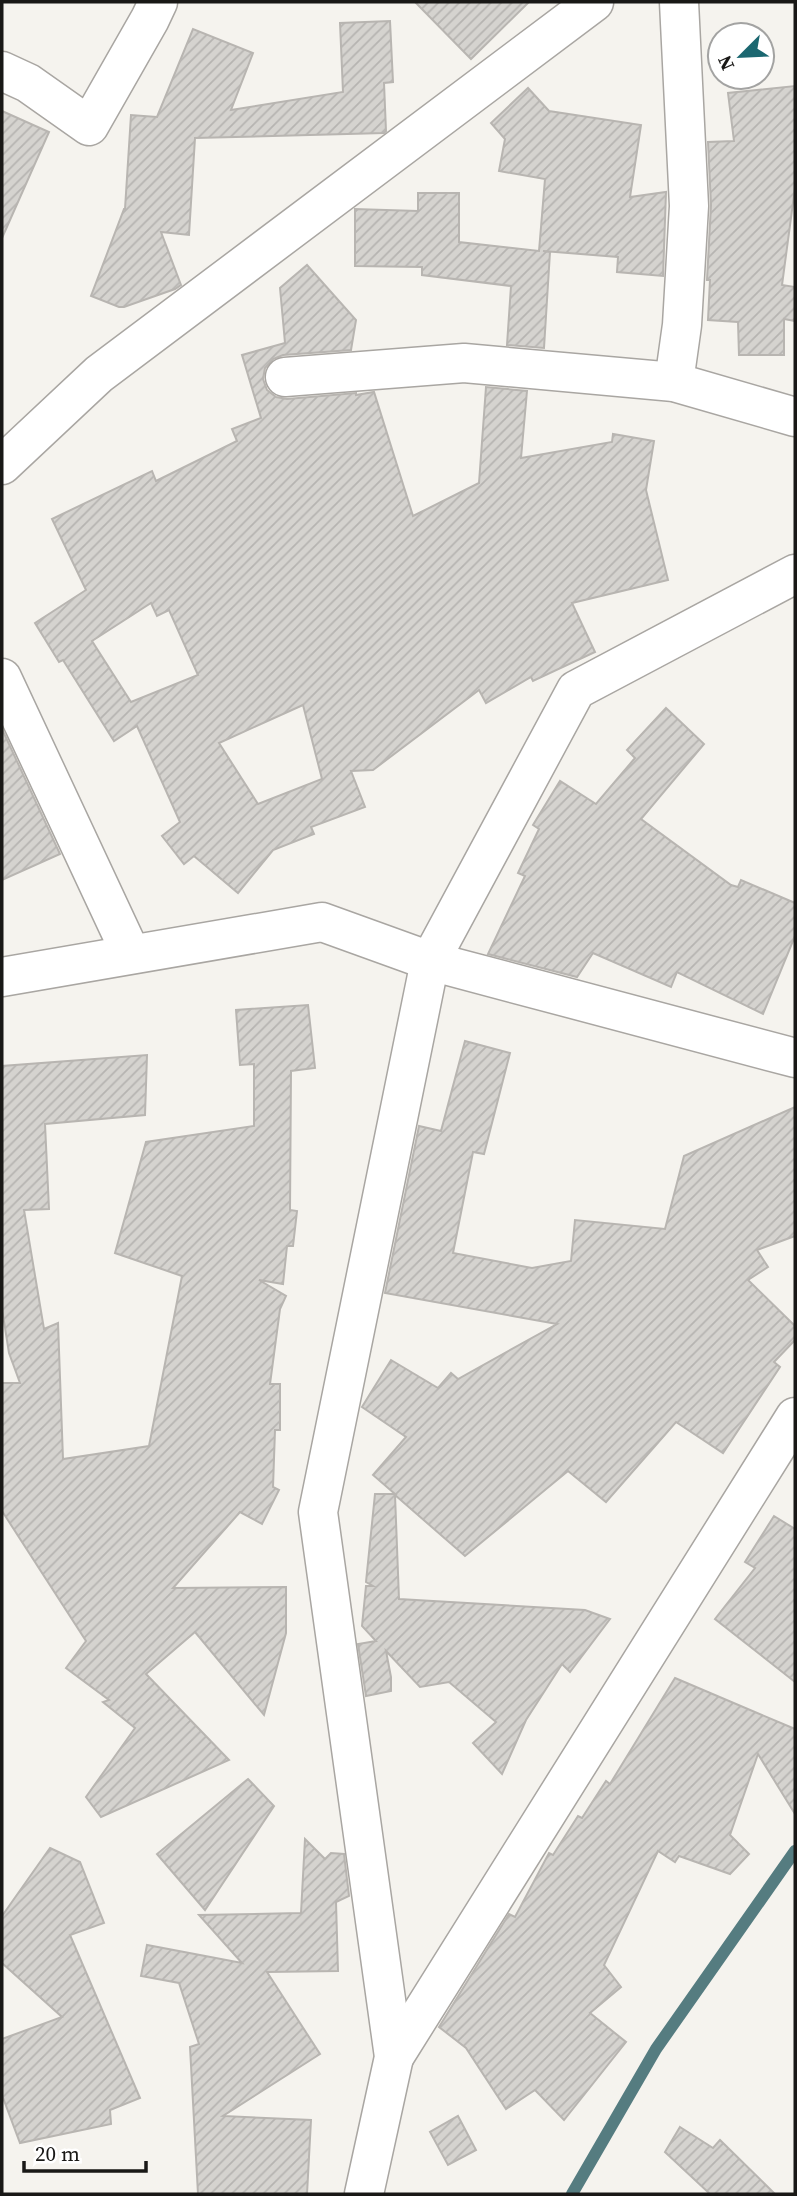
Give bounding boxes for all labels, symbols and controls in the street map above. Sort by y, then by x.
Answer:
north arrow [706,21,776,91]
text: N [711,51,740,75]
scale bar [24,2130,147,2174]
text: 20 m [35,2139,80,2168]

